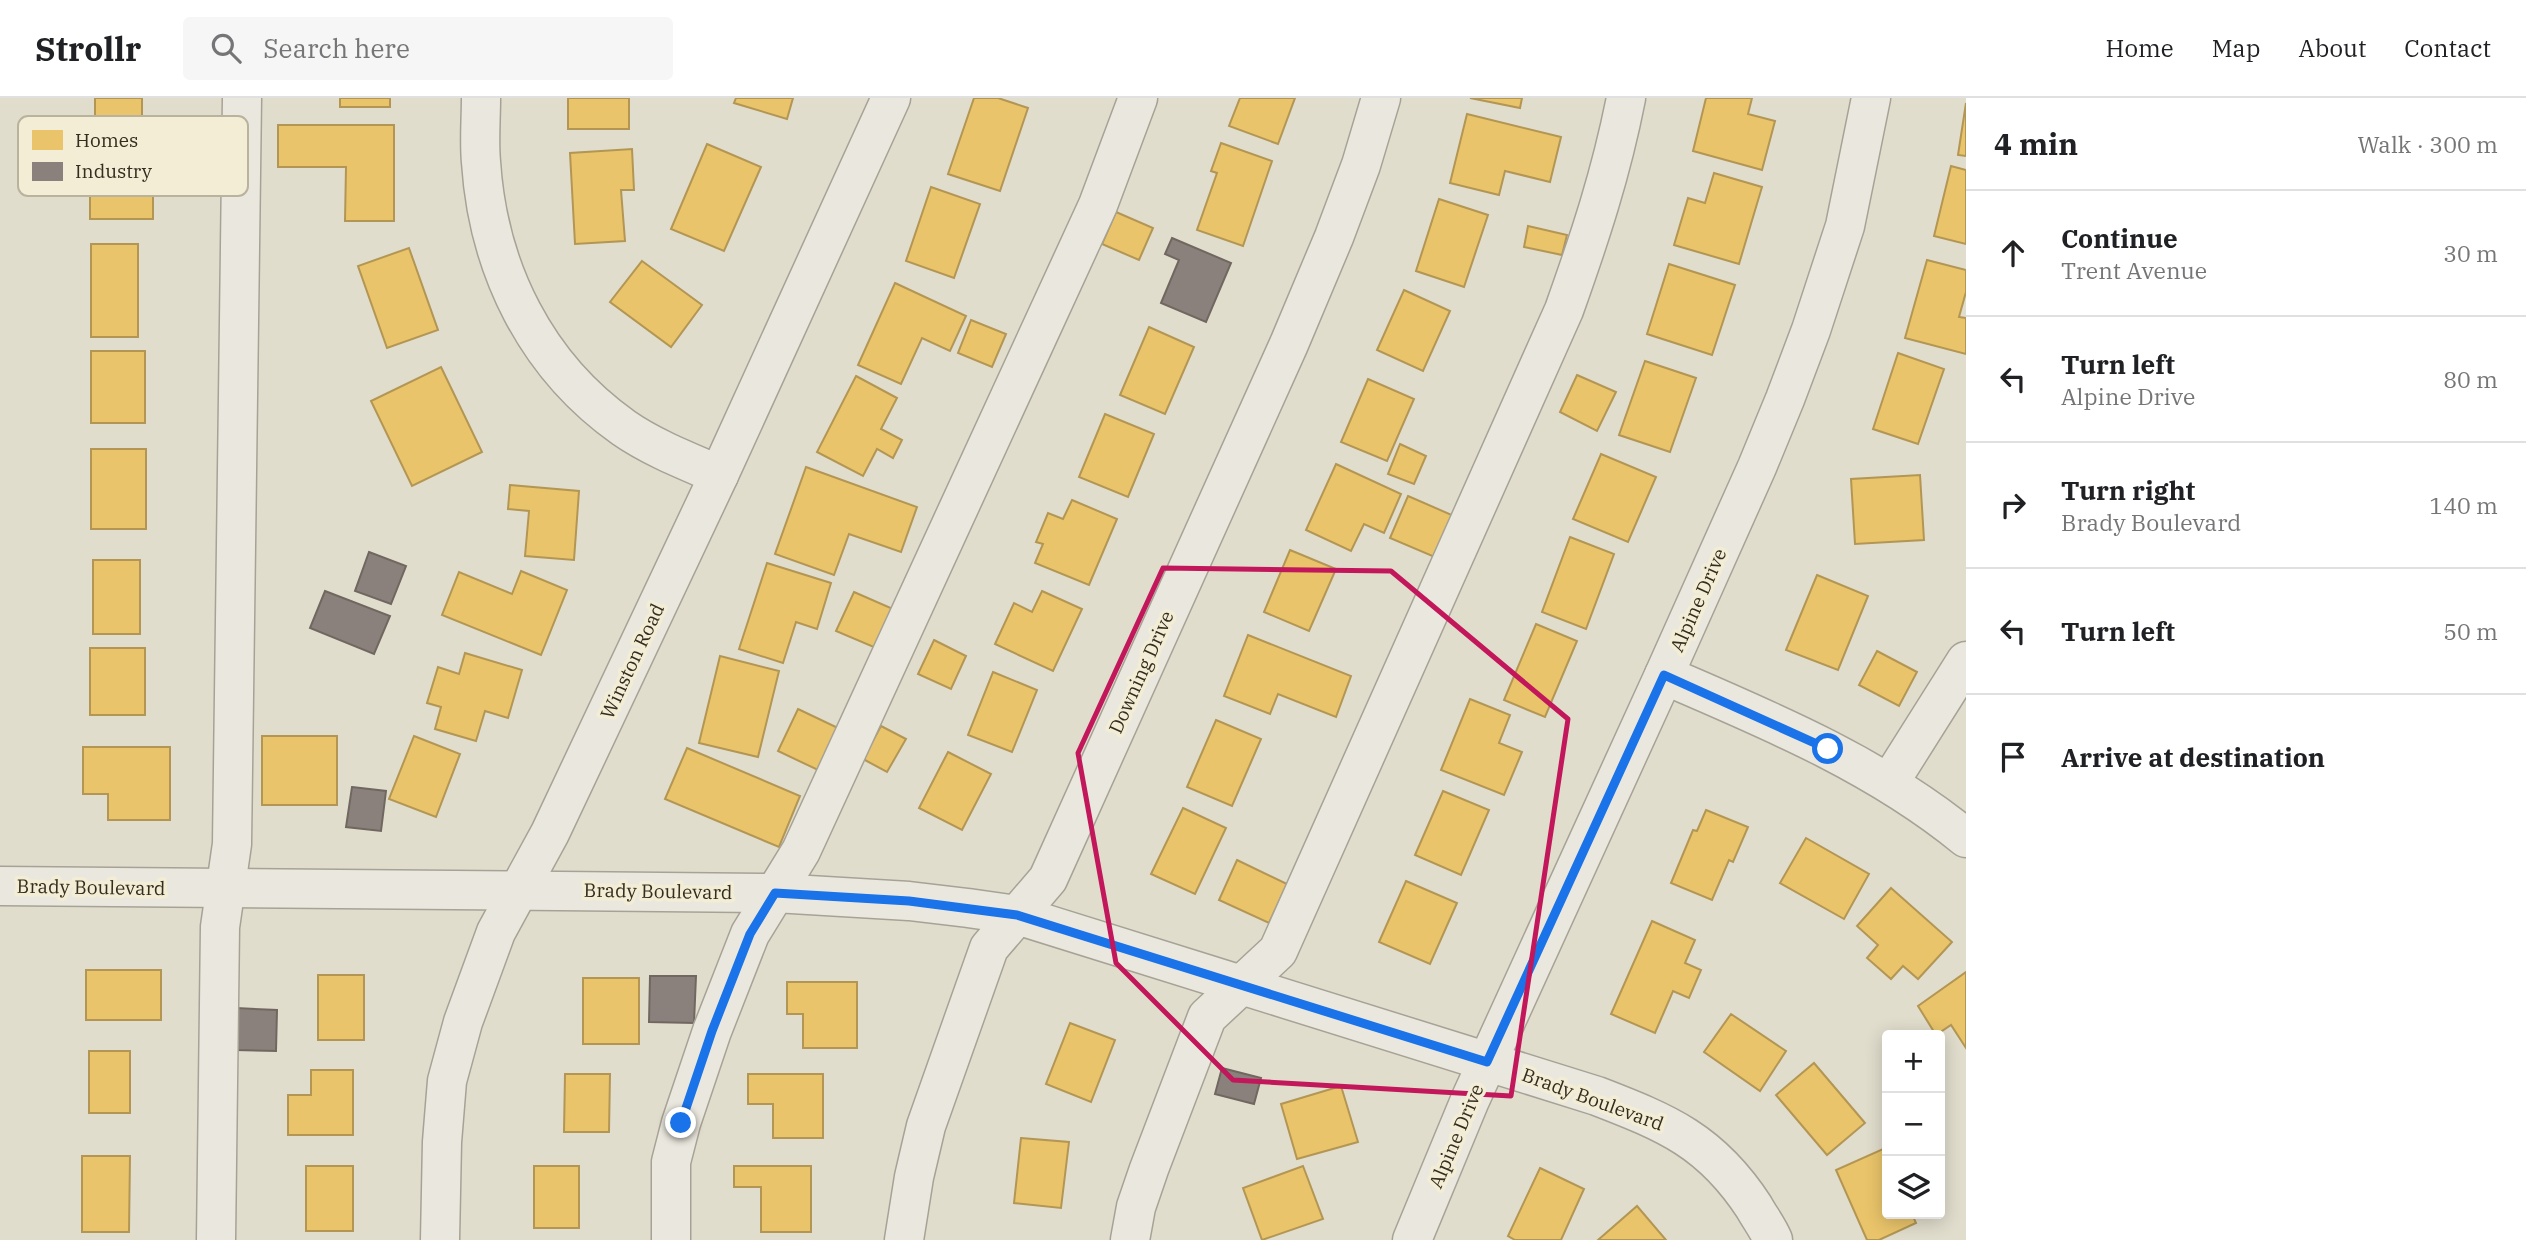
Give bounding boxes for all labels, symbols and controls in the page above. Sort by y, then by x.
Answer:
search box [183,17,673,80]
text: Strollr [35,27,141,70]
icon: search [207,29,245,67]
text: Search here [263,31,410,65]
text: Home [2106,32,2174,64]
text: Map [2212,32,2260,64]
text: About [2298,32,2366,64]
text: Contact [2404,32,2491,64]
legend [18,116,248,196]
text: 4 min [1994,124,2078,163]
text: Homes [75,128,138,152]
text: Walk · 300 m [2357,129,2498,159]
text: Industry [75,159,153,183]
text: Continue [2061,221,2178,255]
icon: ahead [1994,234,2032,272]
text: 30 m [2443,238,2498,268]
text: Trent Avenue [2061,255,2207,285]
text: Turn left [2061,347,2175,381]
icon: left [1994,360,2032,398]
text: 80 m [2443,364,2498,394]
text: Alpine Drive [2061,381,2195,411]
text: Turn right [2061,473,2195,507]
icon: right [1994,486,2032,524]
text: 140 m [2429,490,2498,520]
text: Brady Boulevard [2061,507,2241,537]
street label: Alpine Drive [1664,544,1732,656]
street label: Winston Road [595,599,669,723]
street label: Downing Drive [1103,607,1179,737]
icon: left [1994,612,2032,650]
text: Turn left [2061,614,2175,648]
text: 50 m [2443,616,2498,646]
route start [1812,733,1843,764]
icon: arrive [1994,738,2032,776]
text: Arrive at destination [2061,740,2325,774]
street label: Brady Boulevard [16,874,166,900]
street label: Brady Boulevard [583,878,733,904]
map controls [1882,1030,1945,1219]
button: + [1882,1030,1945,1093]
street label: Brady Boulevard [1519,1062,1667,1136]
street label: Alpine Drive [1423,1080,1489,1192]
button: − [1882,1093,1945,1156]
route end [665,1107,696,1138]
button: layers [1882,1156,1945,1219]

